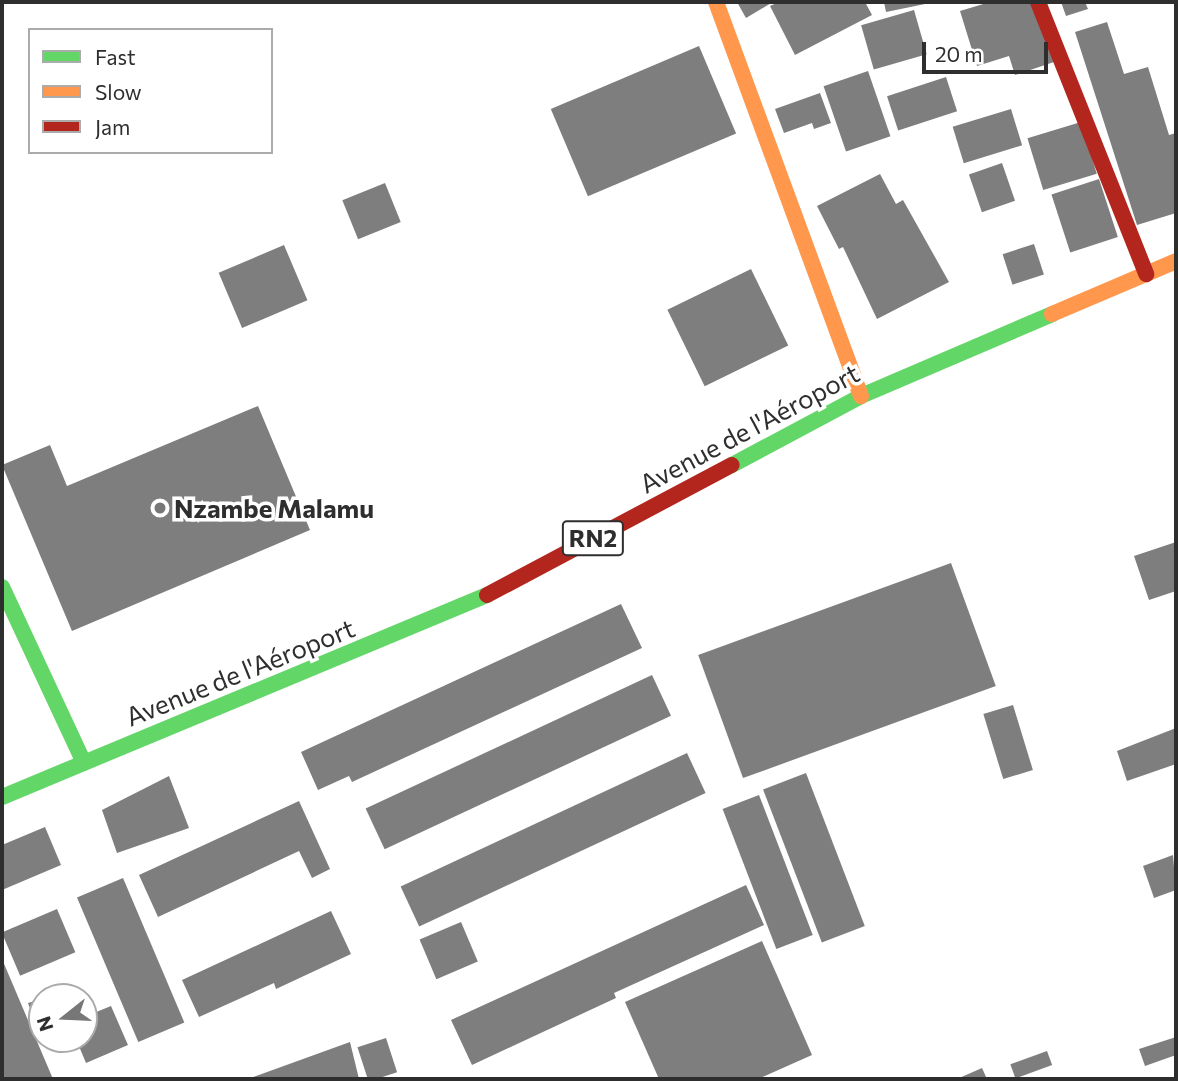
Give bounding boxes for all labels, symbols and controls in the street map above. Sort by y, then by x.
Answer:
legend [28,28,273,154]
scale bar [926,28,1052,72]
text: 20 m [935,41,983,66]
text: Fast [95,44,136,69]
text: Slow [95,79,142,104]
text: Jam [95,114,130,139]
street label: Avenue de l'Aéroport [634,357,864,499]
place label: Nzambe Malamu [174,492,374,524]
marker: Nzambe Malamu [152,500,168,516]
road number: RN2 [562,518,624,558]
street label: Avenue de l'Aéroport [121,612,359,732]
north arrow [28,983,98,1053]
text: N [31,1014,58,1034]

